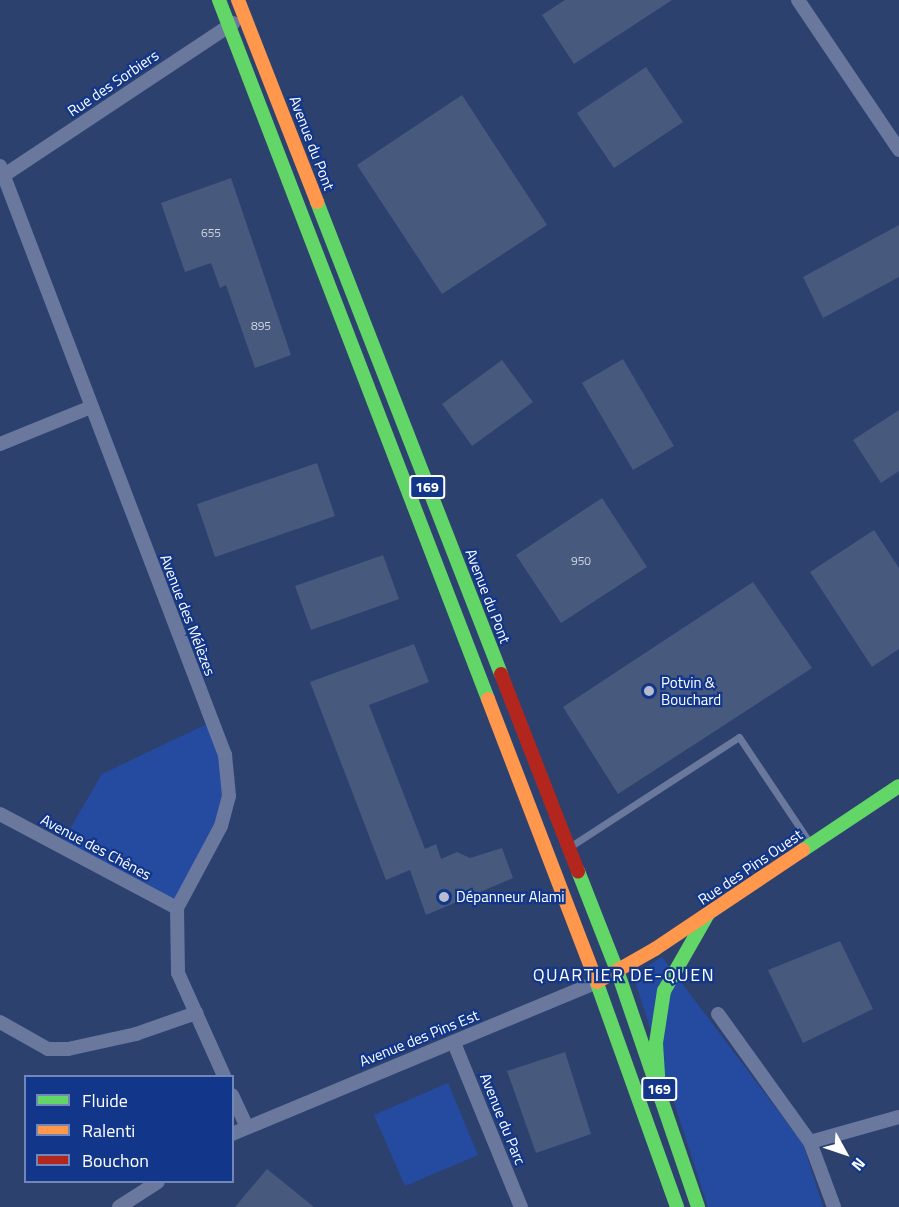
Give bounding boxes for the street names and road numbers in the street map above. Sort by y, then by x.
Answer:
street label: Rue des Sorbiers [64,46,162,120]
street label: Avenue du Pont [286,93,338,193]
road number: 169 [409,476,445,498]
street label: Avenue du Pont [462,546,514,646]
street label: Avenue des Mélèzes [157,552,219,678]
street label: Avenue des Chênes [38,810,154,884]
street label: Rue des Pins Ouest [694,825,806,909]
street label: Avenue des Pins Est [357,1006,481,1070]
street label: Avenue du Parc [476,1071,530,1167]
road number: 169 [641,1078,677,1100]

